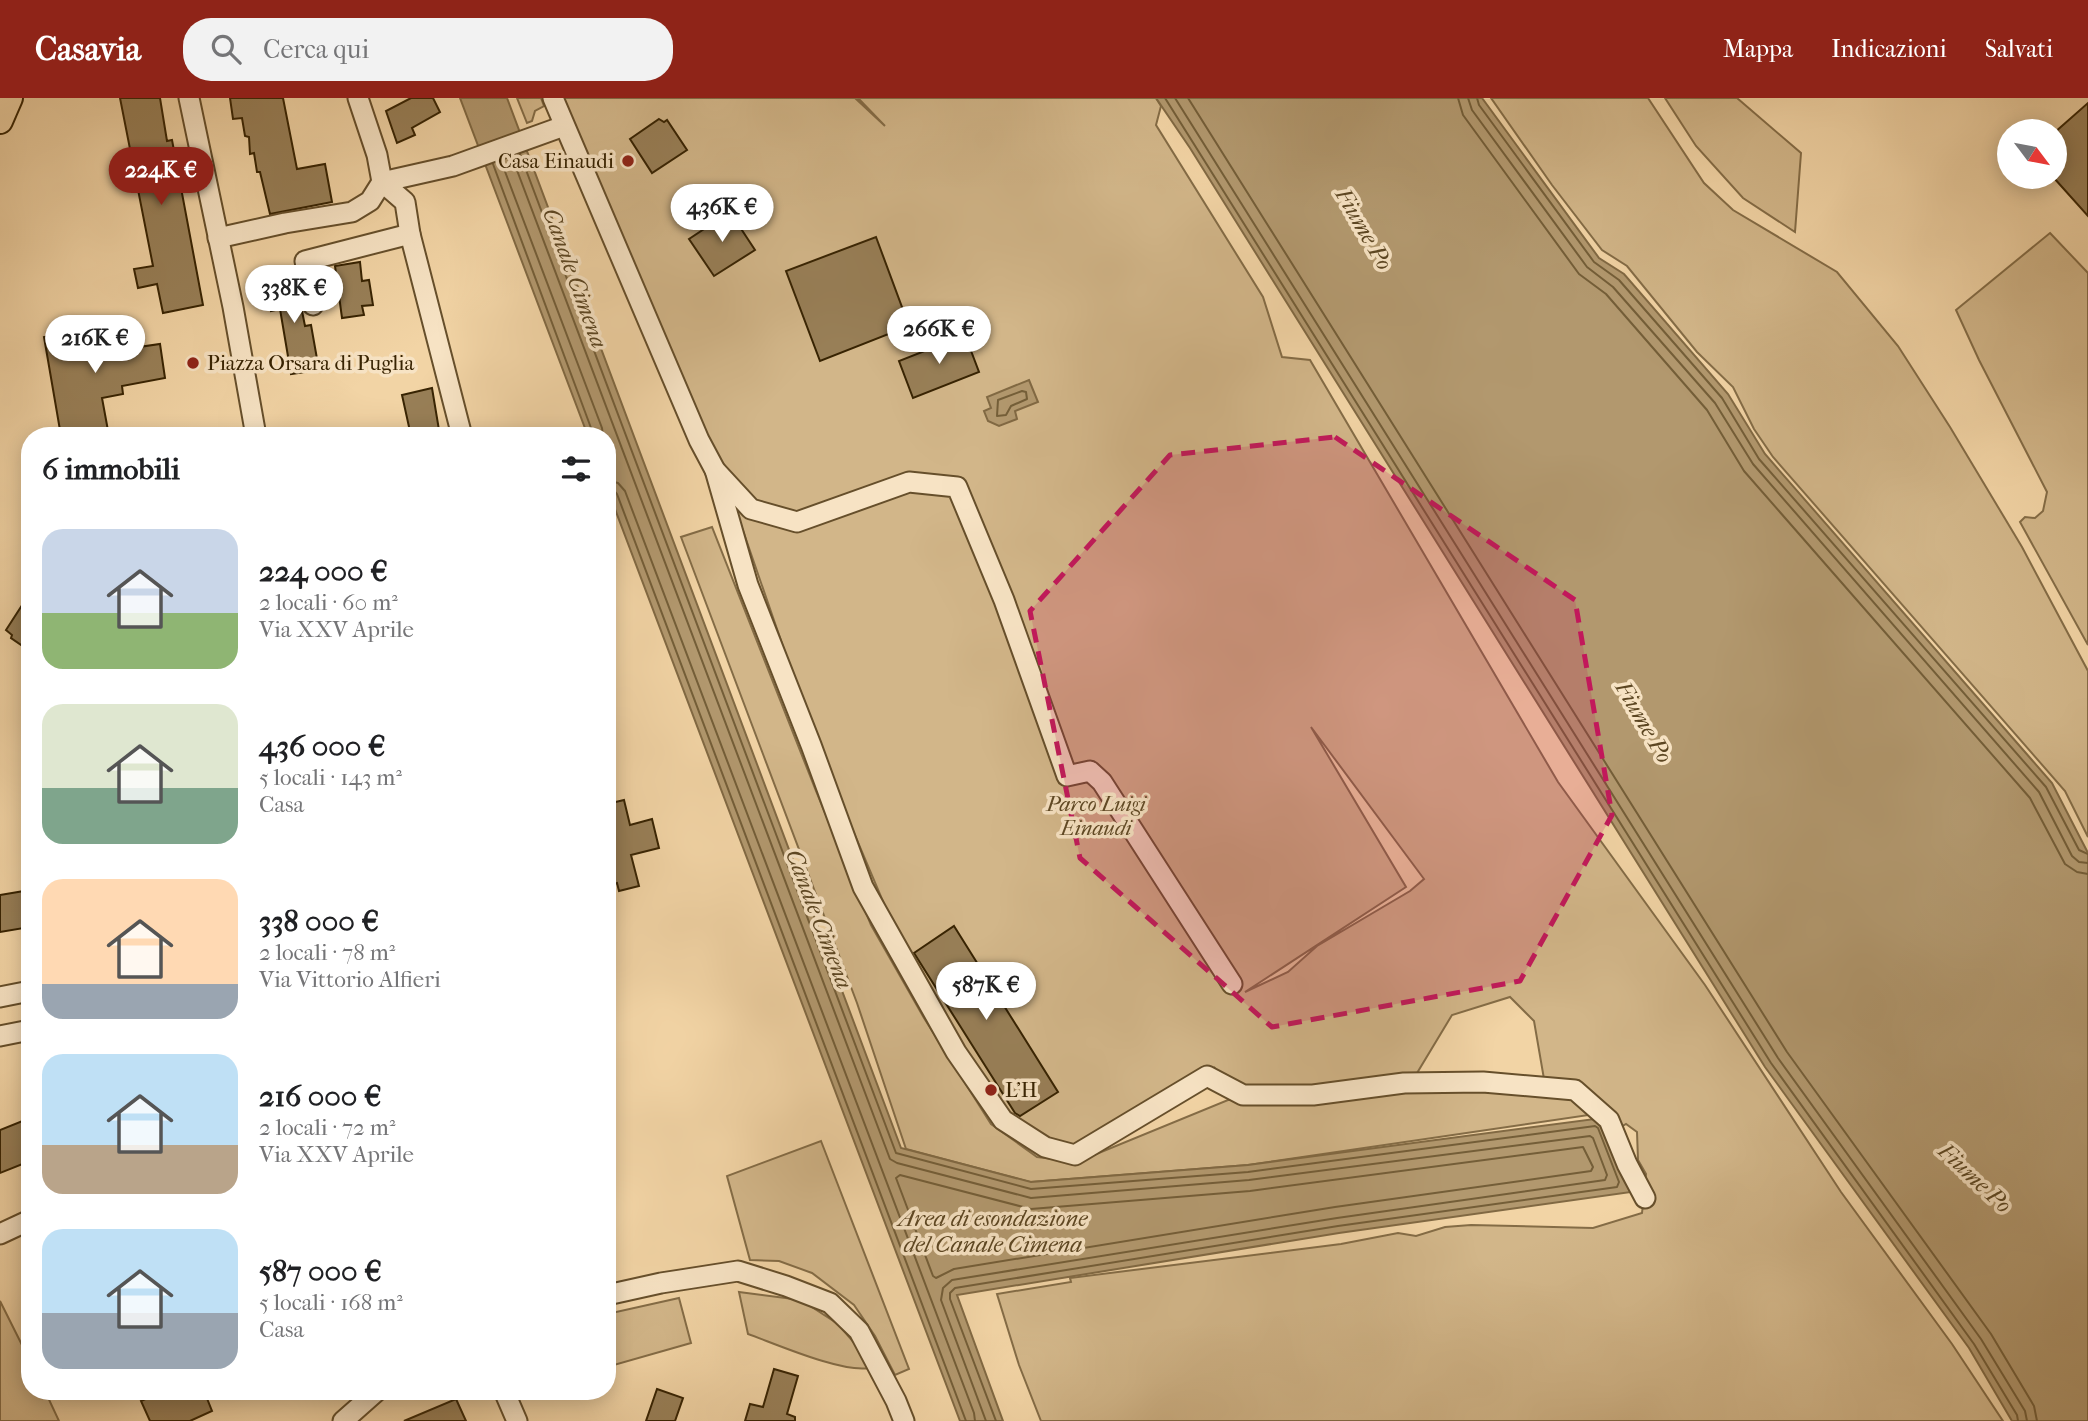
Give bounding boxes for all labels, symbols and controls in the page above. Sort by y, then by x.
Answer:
search box [183,18,673,81]
text: Casavia [35,30,141,69]
icon: search [207,30,245,68]
text: Cerca qui [263,34,369,65]
text: Mappa [1723,35,1793,63]
text: Indicazioni [1831,35,1947,63]
text: Salvati [1985,35,2053,63]
north arrow [1997,119,2067,189]
map controls [1997,119,2067,189]
pin: 224K € [104,148,218,207]
place label: Casa Einaudi [498,149,614,173]
marker: Casa Einaudi [620,153,636,169]
text: 224K € [125,156,197,183]
water label: Fiume Po [1329,182,1398,275]
pin: 436K € [665,184,779,244]
text: 436K € [687,193,757,220]
water label: Canale Cimena [537,204,613,352]
pin: 338K € [237,266,351,325]
text: 338K € [261,274,327,301]
pin: 266K € [882,306,996,366]
text: 266K € [903,315,975,342]
pin: 216K € [38,316,152,375]
text: 216K € [61,324,129,351]
place label: Piazza Orsara di Puglia [207,351,414,375]
marker: Piazza Orsara di Puglia [185,355,201,371]
icon: filters [557,450,595,488]
text: 6 immobili [42,452,180,487]
text: 224 000 € [259,554,388,589]
icon: home [98,557,182,641]
text: 2 locali · 60 m² [259,589,398,616]
text: Via XXV Aprile [259,616,414,643]
water label: Fiume Po [1609,675,1678,768]
text: 436 000 € [259,729,386,764]
icon: home [98,732,182,816]
text: 5 locali · 143 m² [259,764,402,791]
text: Casa [259,791,304,818]
park label: Parco Luigi Einaudi [1045,792,1148,840]
water label: Canale Cimena [780,845,858,993]
text: 338 000 € [259,904,379,939]
icon: home [98,907,182,991]
text: 2 locali · 78 m² [259,939,395,966]
pin: 587K € [929,962,1043,1022]
text: Via Vittorio Alfieri [259,966,441,993]
text: 587K € [952,971,1020,998]
place label: L'H [1005,1078,1038,1102]
text: 216 000 € [259,1079,382,1114]
icon: home [98,1082,182,1166]
marker: L'H [983,1082,999,1098]
text: 2 locali · 72 m² [259,1114,395,1141]
water label: Fiume Po [1932,1137,2017,1219]
text: Via XXV Aprile [259,1141,414,1168]
water label: Area di esondazione del Canale Cimena [895,1205,1088,1258]
text: 587 000 € [259,1254,382,1289]
icon: home [98,1257,182,1341]
text: 5 locali · 168 m² [259,1289,403,1316]
text: Casa [259,1316,304,1343]

